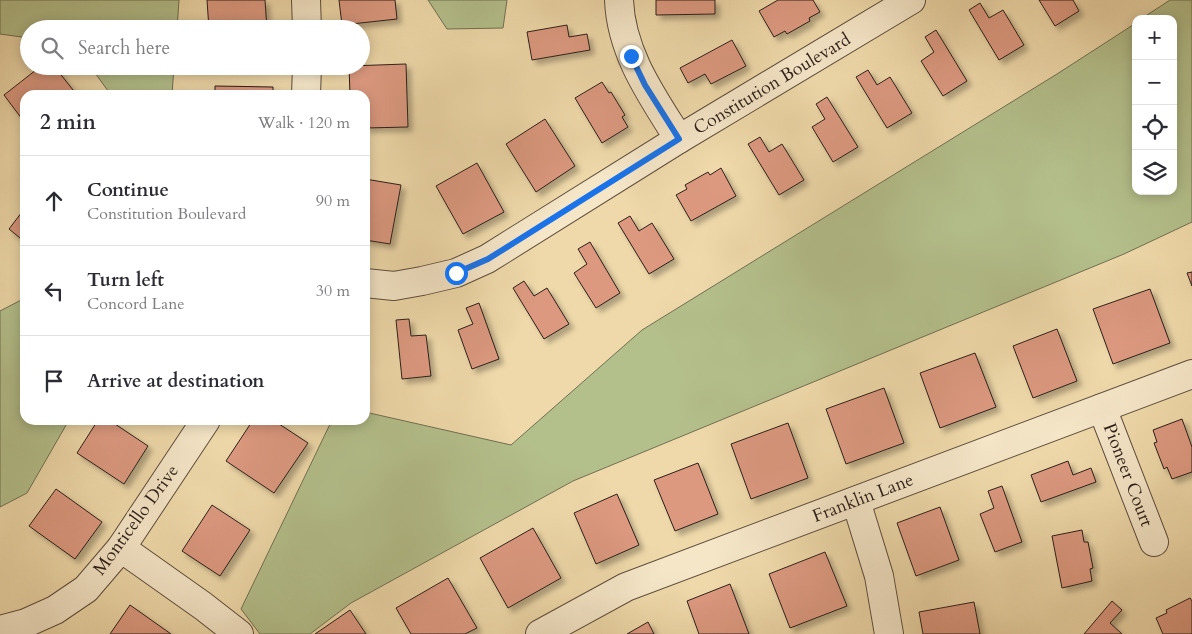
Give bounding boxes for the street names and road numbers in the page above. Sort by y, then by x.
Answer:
street label: Constitution Boulevard [689,27,856,141]
street label: Pioneer Court [1097,420,1159,531]
street label: Monticello Drive [87,460,185,580]
street label: Franklin Lane [809,467,917,529]

